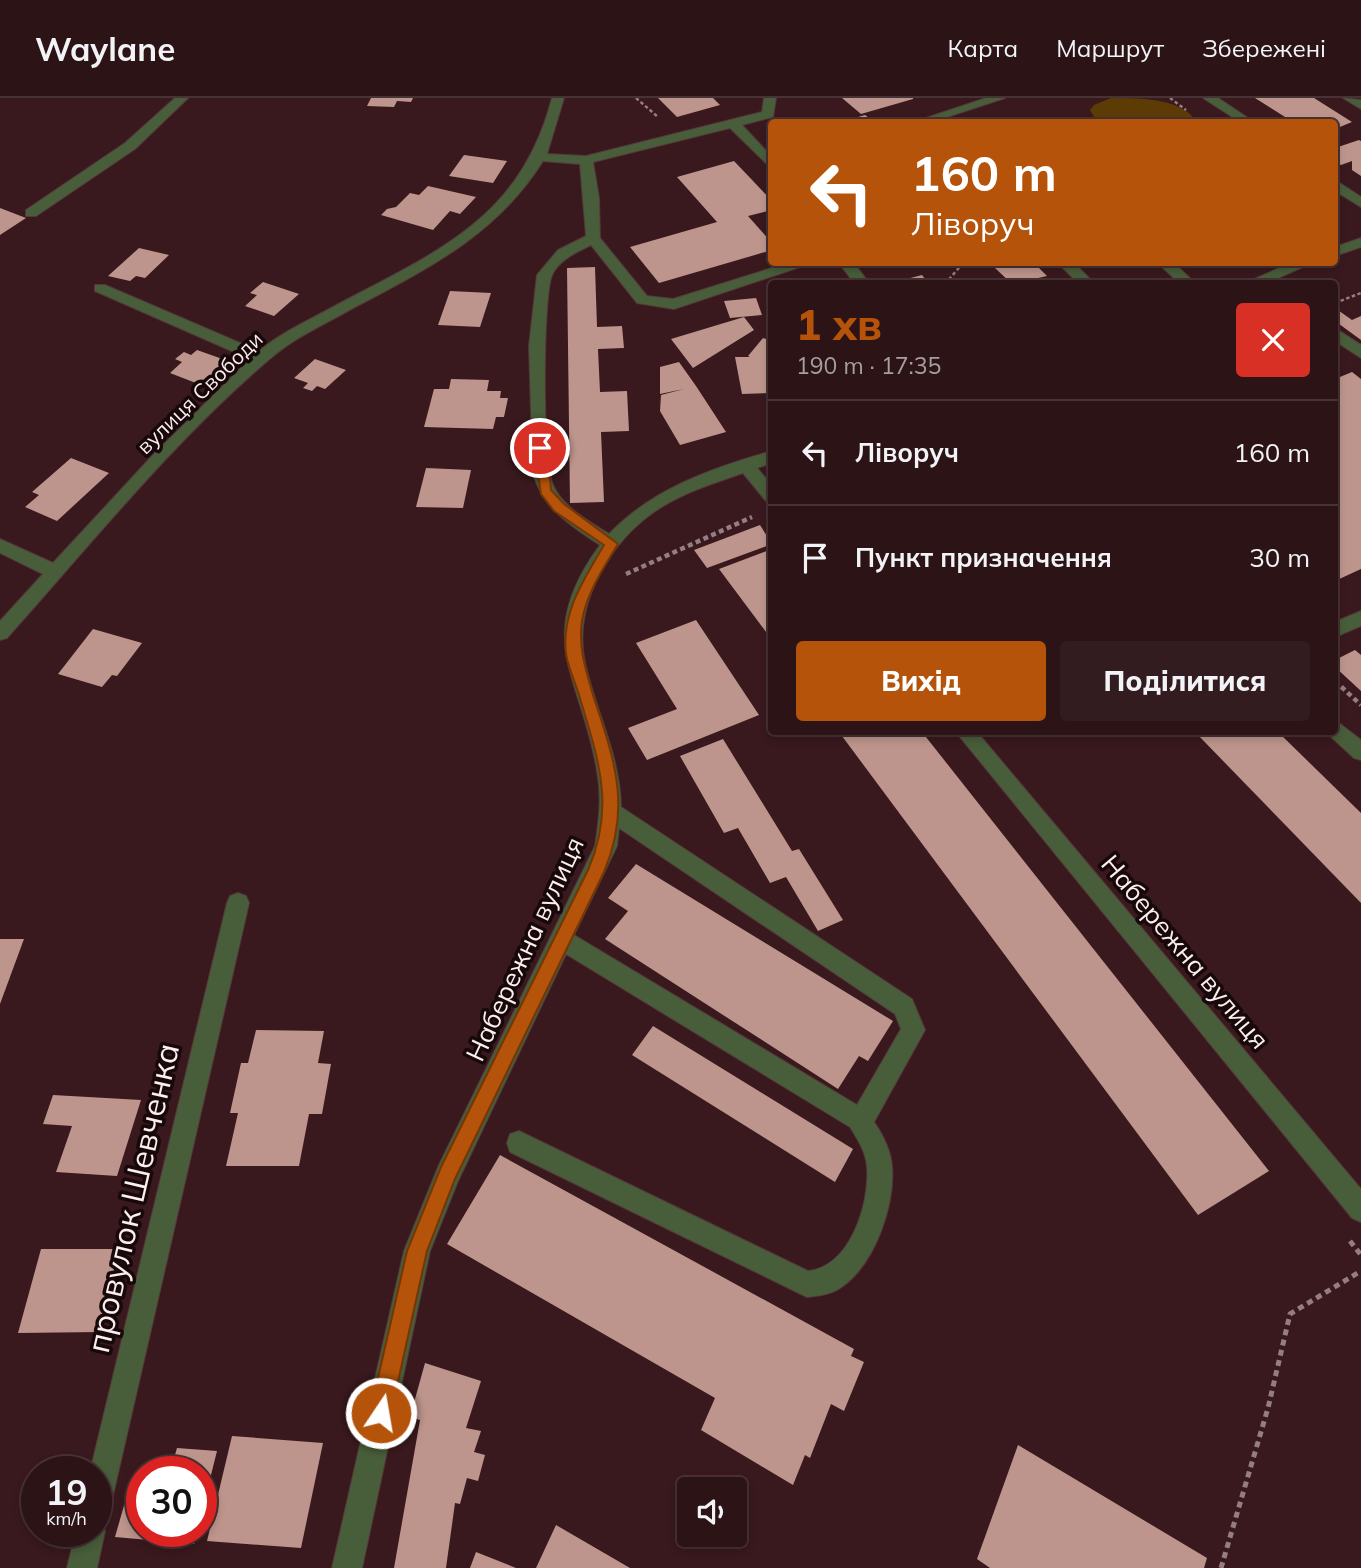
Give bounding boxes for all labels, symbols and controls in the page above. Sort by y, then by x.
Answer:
text: Waylane [35,28,175,69]
text: Карта [948,33,1018,63]
text: Маршрут [1056,33,1164,63]
text: Збережені [1202,33,1326,63]
text: 160 m [911,142,1057,203]
icon: left [796,147,887,238]
text: Ліворуч [911,203,1034,243]
text: 1 хв [796,298,882,351]
button: close [1236,303,1310,377]
street label: вулиця Свободи [131,326,268,459]
text: 190 m · 17:35 [796,351,941,380]
pin [510,418,570,478]
icon: arrive [521,429,559,467]
icon: left [796,434,834,472]
text: Ліворуч [855,436,959,469]
text: 160 m [1234,436,1310,469]
icon: arrive [796,539,834,577]
text: Пункт призначення [855,541,1112,574]
text: 30 m [1249,541,1310,574]
button: Вихід [796,641,1046,721]
button: Поділитися [1060,641,1310,721]
street label: Набережна вулиця [458,831,591,1066]
street label: Набережна вулиця [1094,848,1276,1056]
street label: провулок Шевченка [77,1039,187,1356]
position arrow [344,1376,418,1450]
speed limit sign: 30 [126,1456,217,1547]
text: 19 [45,1470,88,1514]
map controls [677,1477,747,1547]
button: sound [677,1477,747,1547]
text: km/h [46,1507,87,1530]

